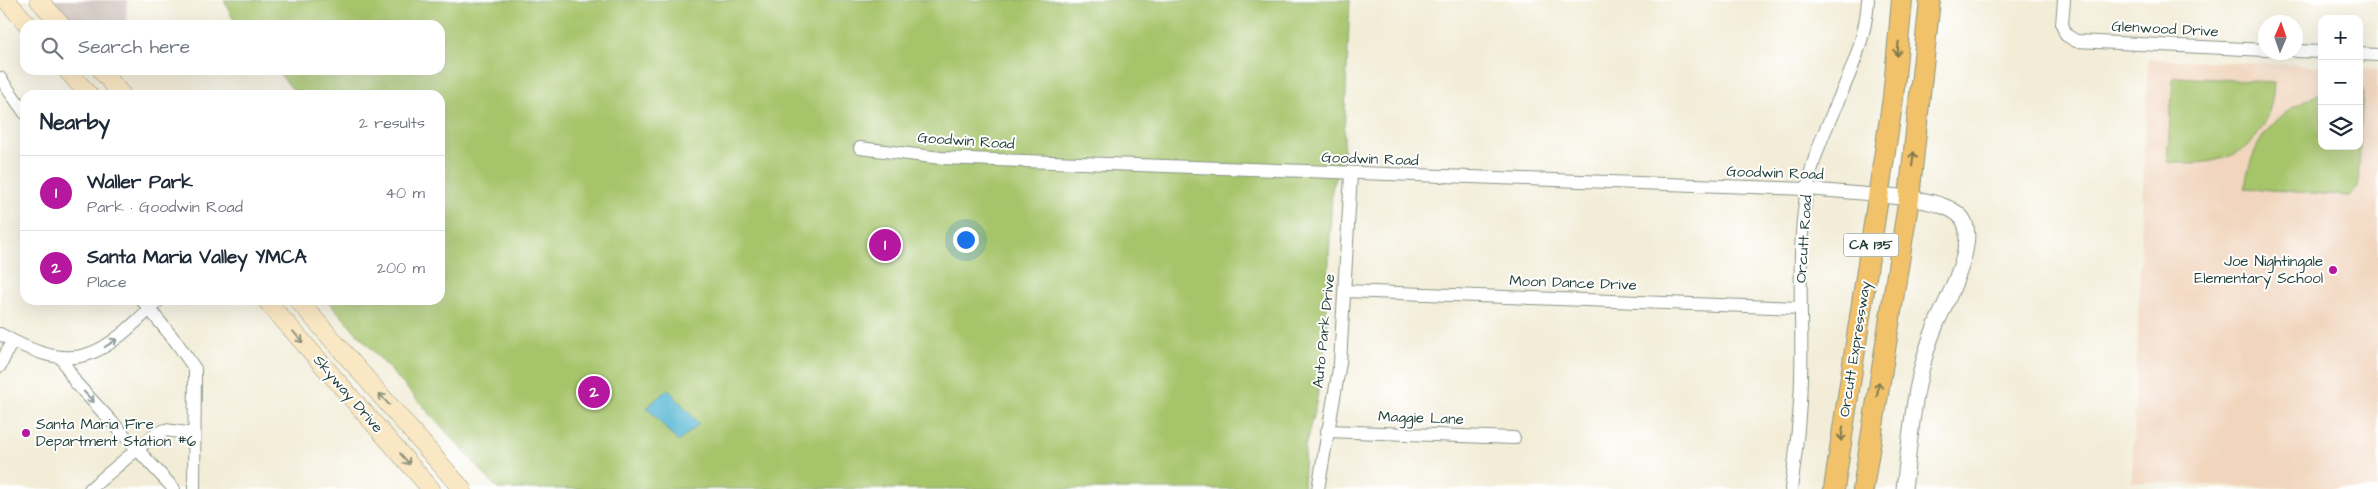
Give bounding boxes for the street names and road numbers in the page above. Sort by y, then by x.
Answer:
street label: Glenwood Drive [2111,16,2219,42]
street label: Goodwin Road [917,127,1016,155]
street label: Goodwin Road [1321,147,1419,171]
street label: Goodwin Road [1726,161,1824,185]
street label: Orcutt Road [1790,194,1818,284]
road number: CA 135 [1844,234,1898,256]
street label: Moon Dance Drive [1509,270,1637,296]
street label: Auto Park Drive [1308,273,1340,389]
street label: Orcutt Expressway [1834,280,1877,419]
street label: Skyway Drive [307,350,388,438]
street label: Maggie Lane [1378,406,1464,431]

